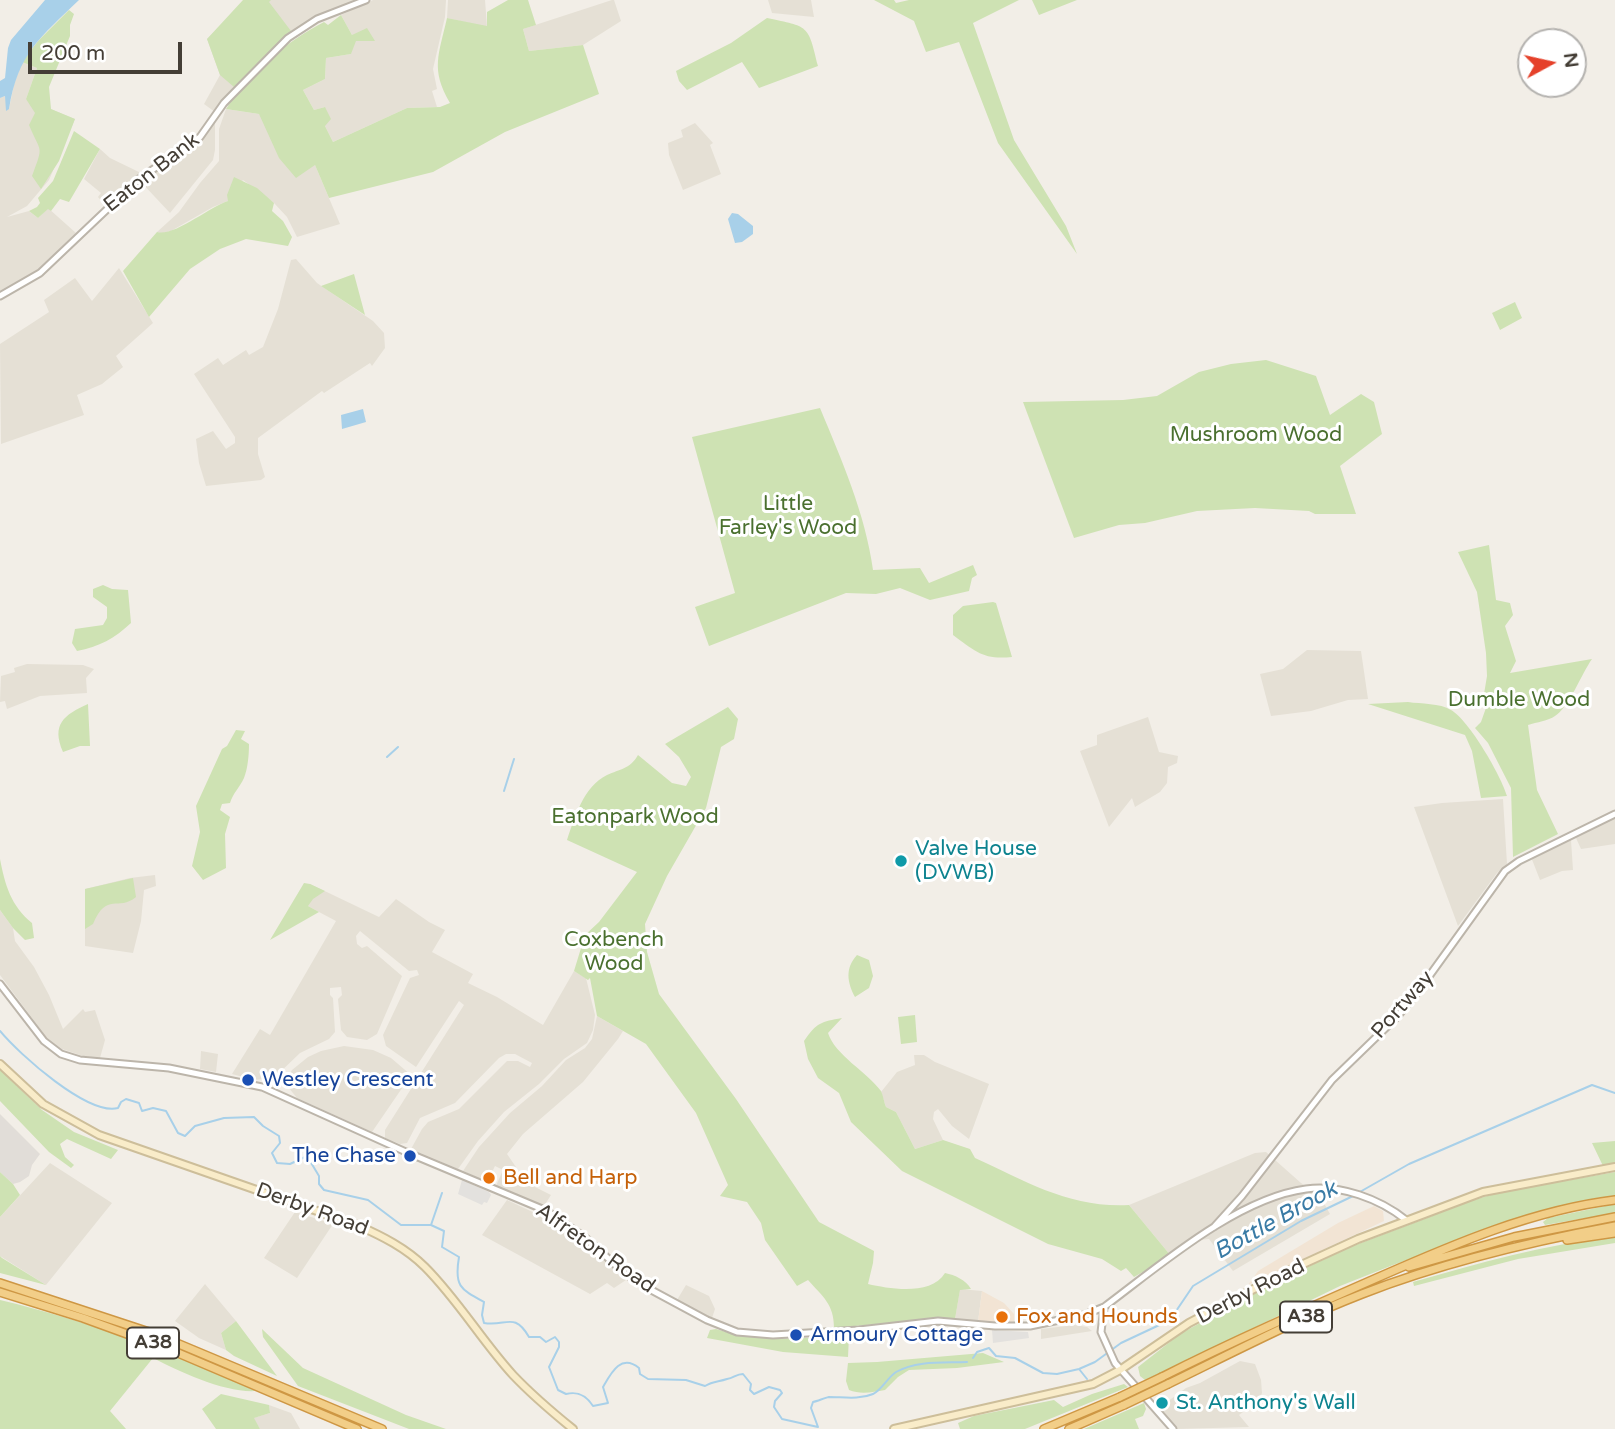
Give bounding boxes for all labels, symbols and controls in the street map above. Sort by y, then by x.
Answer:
scale bar [32,28,186,72]
north arrow [1517,28,1587,98]
text: 200 m [41,41,105,66]
text: N [1559,51,1583,69]
street label: Eaton Bank [99,128,205,218]
park label: Mushroom Wood [1170,422,1342,448]
park label: Little Farley's Wood [719,491,857,541]
park label: Dumble Wood [1448,687,1590,713]
park label: Eatonpark Wood [551,804,719,830]
place label: Valve House (DVWB) [915,836,1037,886]
marker: Valve House (DVWB) [893,853,909,869]
park label: Coxbench Wood [564,927,664,977]
street label: Portway [1367,966,1439,1044]
place label: Westley Crescent [262,1067,434,1093]
marker: Westley Crescent [240,1072,256,1088]
place label: The Chase [292,1143,396,1169]
marker: The Chase [402,1148,418,1164]
place label: Bell and Harp [503,1165,638,1191]
marker: Bell and Harp [481,1170,497,1186]
water label: Bottle Brook [1210,1176,1342,1266]
street label: Derby Road [252,1178,372,1242]
street label: Alfreton Road [530,1199,660,1299]
street label: Derby Road [1193,1254,1309,1330]
road number: A38 [1280,1302,1332,1332]
place label: Fox and Hounds [1016,1304,1178,1330]
marker: Fox and Hounds [994,1309,1010,1325]
place label: Armoury Cottage [810,1322,983,1348]
marker: Armoury Cottage [788,1327,804,1343]
road number: A38 [127,1328,179,1358]
place label: St. Anthony's Wall [1176,1390,1356,1416]
marker: St. Anthony's Wall [1154,1395,1170,1411]

